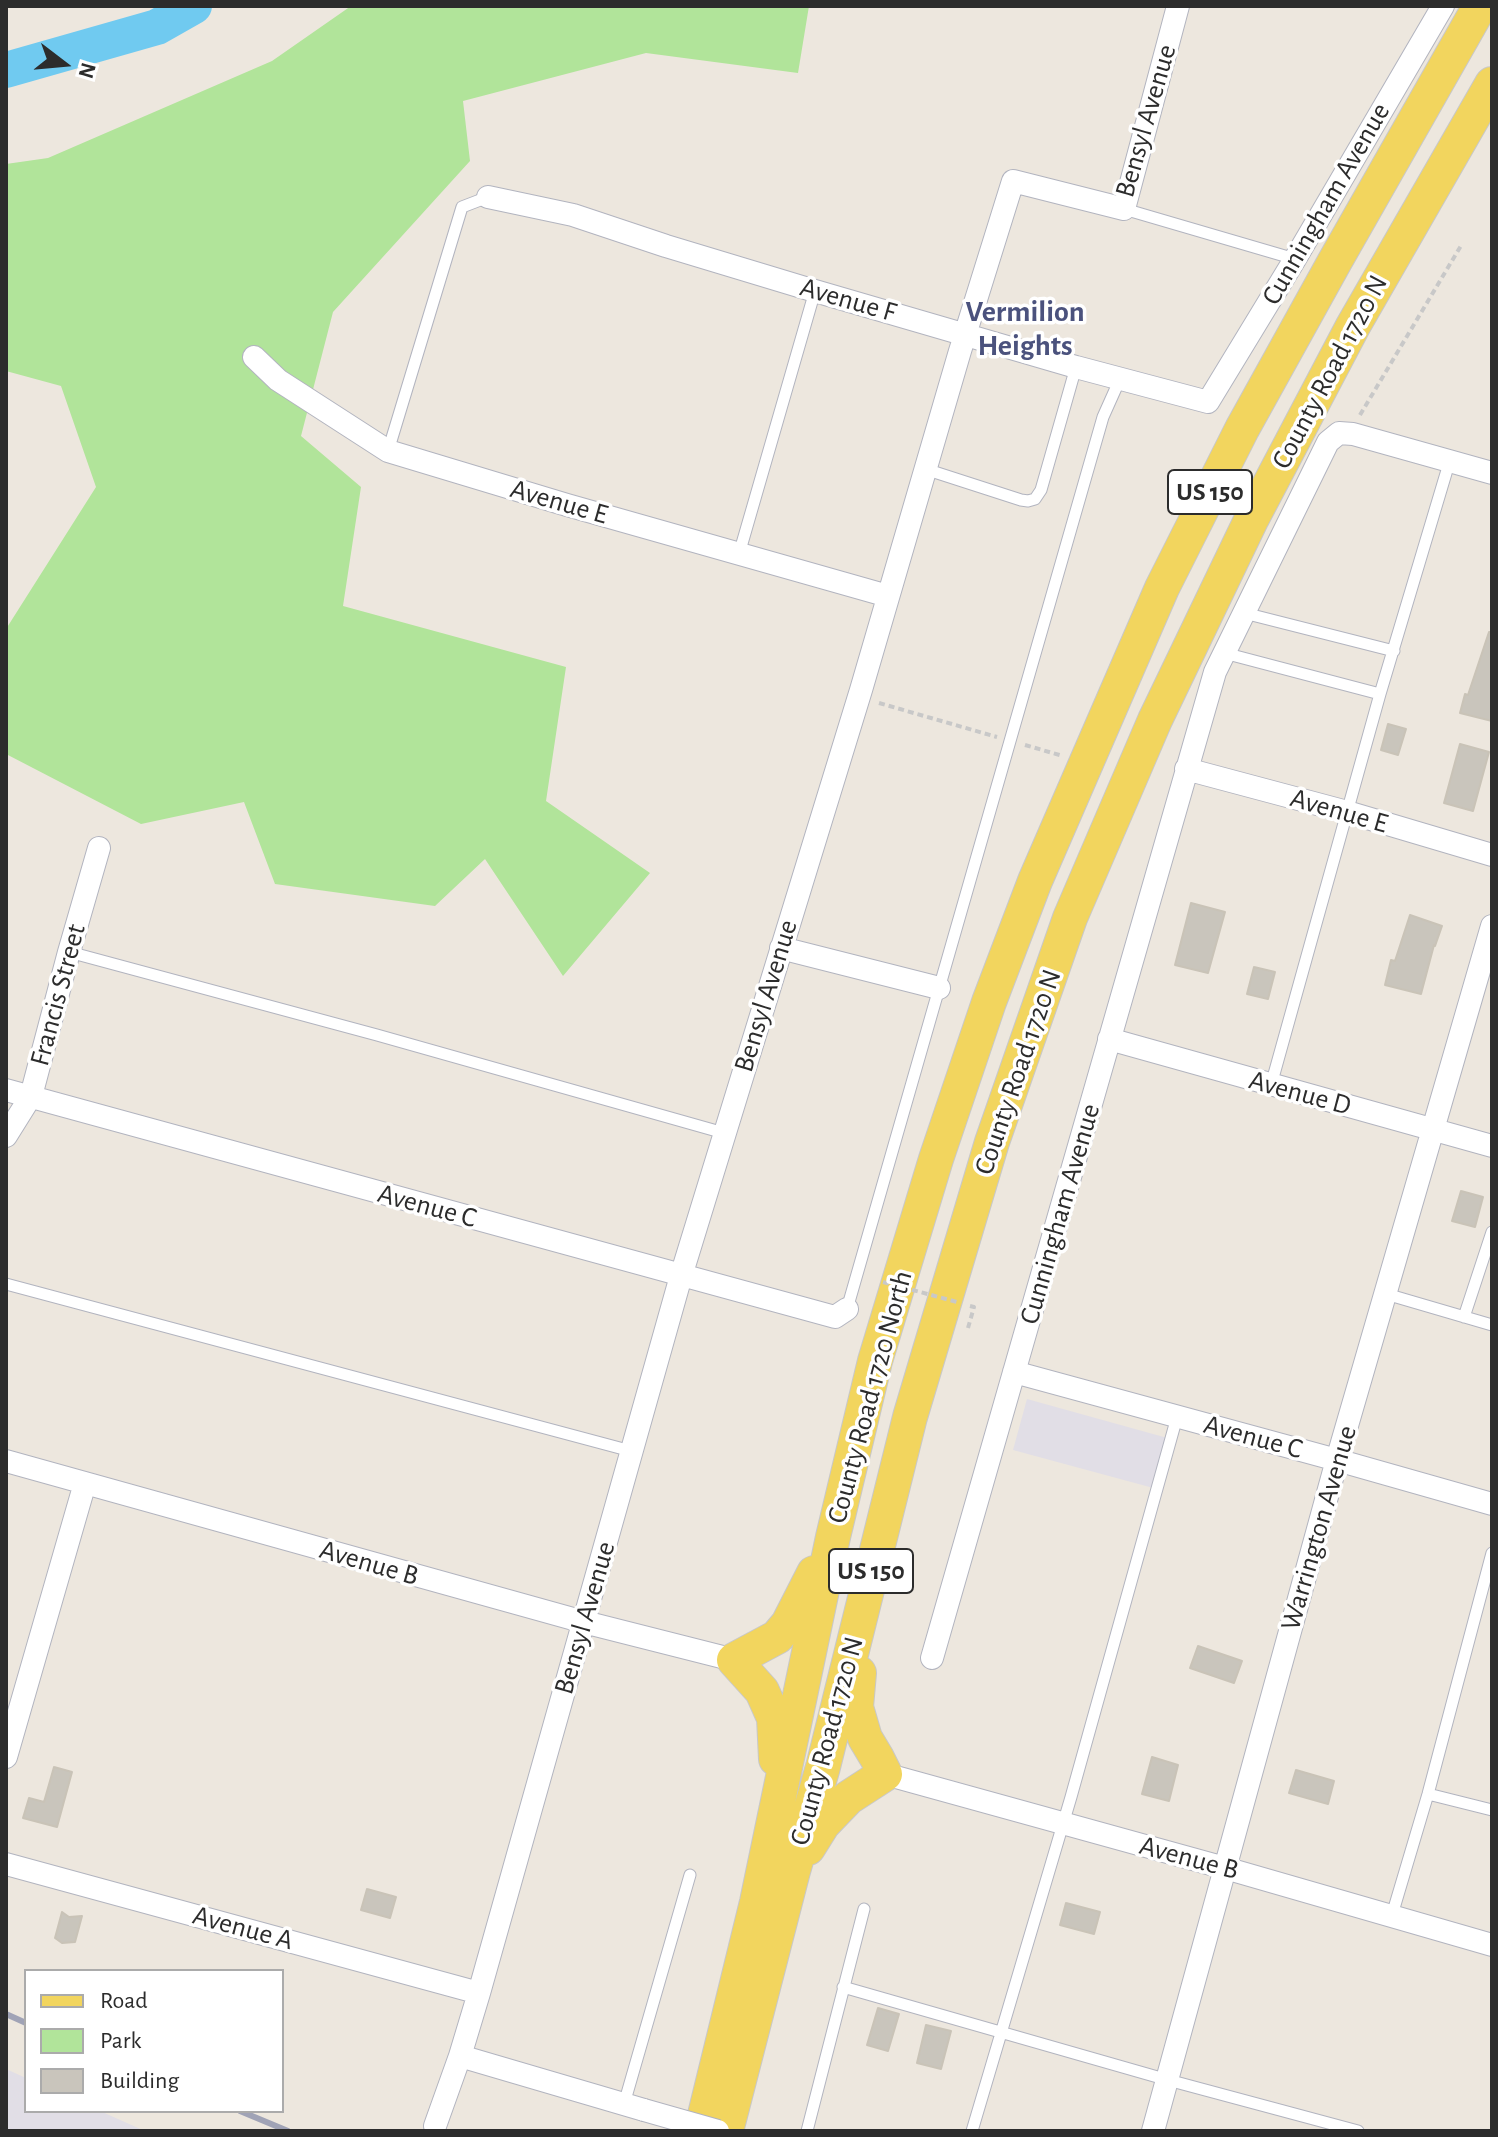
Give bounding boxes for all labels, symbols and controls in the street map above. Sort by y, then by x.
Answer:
north arrow [24,24,104,104]
street label: Bensyl Avenue [1108,41,1184,201]
text: N [74,60,100,81]
street label: Cunningham Avenue [1255,97,1397,311]
street label: County Road 1720 N [1265,269,1395,475]
street label: Avenue F [796,270,900,330]
district label: Vermilion Heights [965,294,1085,364]
road number: US 150 [1168,470,1252,514]
street label: Avenue E [506,472,612,532]
street label: Avenue E [1286,781,1392,841]
street label: Bensyl Avenue [727,916,805,1076]
street label: Francis Street [23,920,93,1070]
street label: County Road 1720 N [967,965,1069,1179]
street label: Avenue D [1245,1063,1355,1123]
street label: Cunningham Avenue [1012,1100,1108,1328]
street label: Avenue C [374,1177,480,1235]
street label: County Road 1720 North [820,1267,920,1527]
street label: Avenue C [1200,1408,1306,1466]
street label: Warrington Avenue [1274,1422,1364,1634]
street label: Avenue B [316,1533,422,1593]
street label: Bensyl Avenue [547,1538,623,1698]
road number: US 150 [829,1549,913,1593]
street label: County Road 1720 N [783,1633,871,1849]
street label: Avenue B [1136,1829,1242,1887]
street label: Avenue A [189,1899,297,1957]
legend [24,1969,284,2113]
text: Road [100,1989,148,2013]
text: Park [100,2029,141,2053]
text: Building [100,2069,179,2093]

